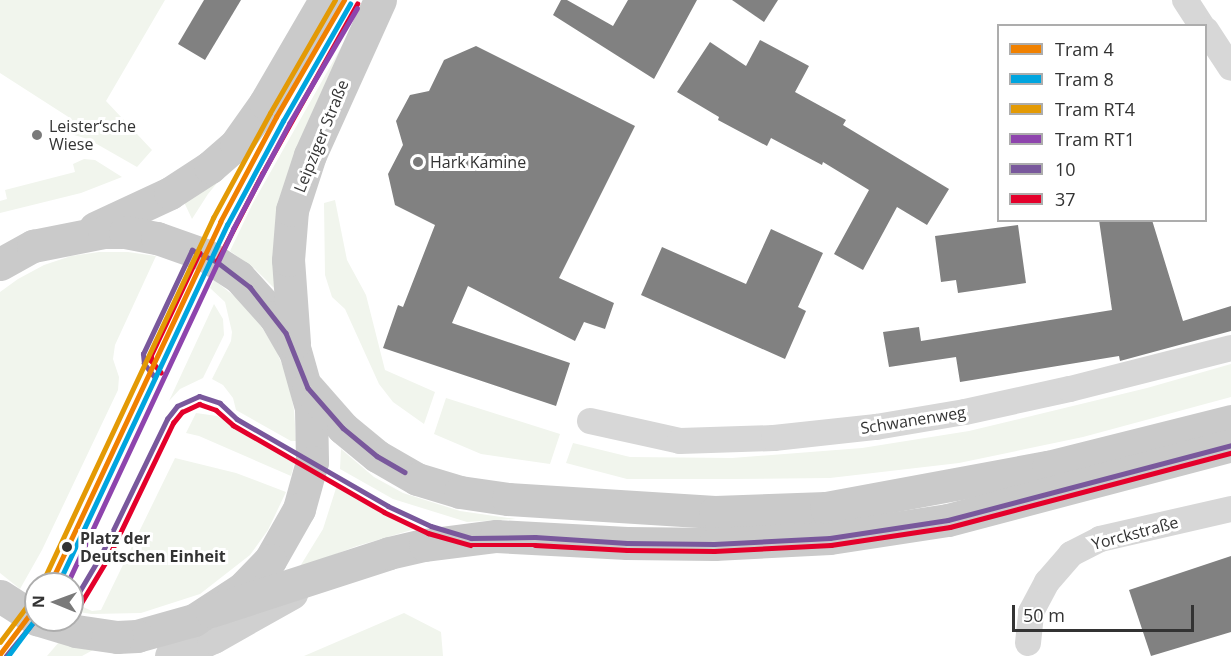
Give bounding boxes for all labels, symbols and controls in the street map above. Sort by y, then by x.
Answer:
legend [997,24,1207,222]
text: Tram 4 [1055,37,1114,61]
text: Tram 8 [1055,67,1114,91]
street label: Leipziger Straße [290,77,352,195]
text: Tram RT4 [1055,97,1135,121]
place label: Leister‘sche Wiese [49,116,136,154]
text: Tram RT1 [1055,127,1135,151]
marker: Leister‘sche Wiese [30,128,44,142]
place label: Hark Kamine [430,152,526,172]
marker: Hark Kamine [411,155,425,169]
text: 10 [1055,157,1076,181]
text: 37 [1055,187,1076,211]
street label: Schwanenweg [859,402,967,438]
street label: Yorckstraße [1090,512,1180,554]
place label: Platz der Deutschen Einheit [80,528,226,566]
marker: Platz der Deutschen Einheit [58,538,76,556]
north arrow [24,572,84,632]
scale bar [1015,593,1196,631]
text: N [27,595,49,608]
text: 50 m [1023,603,1065,627]

